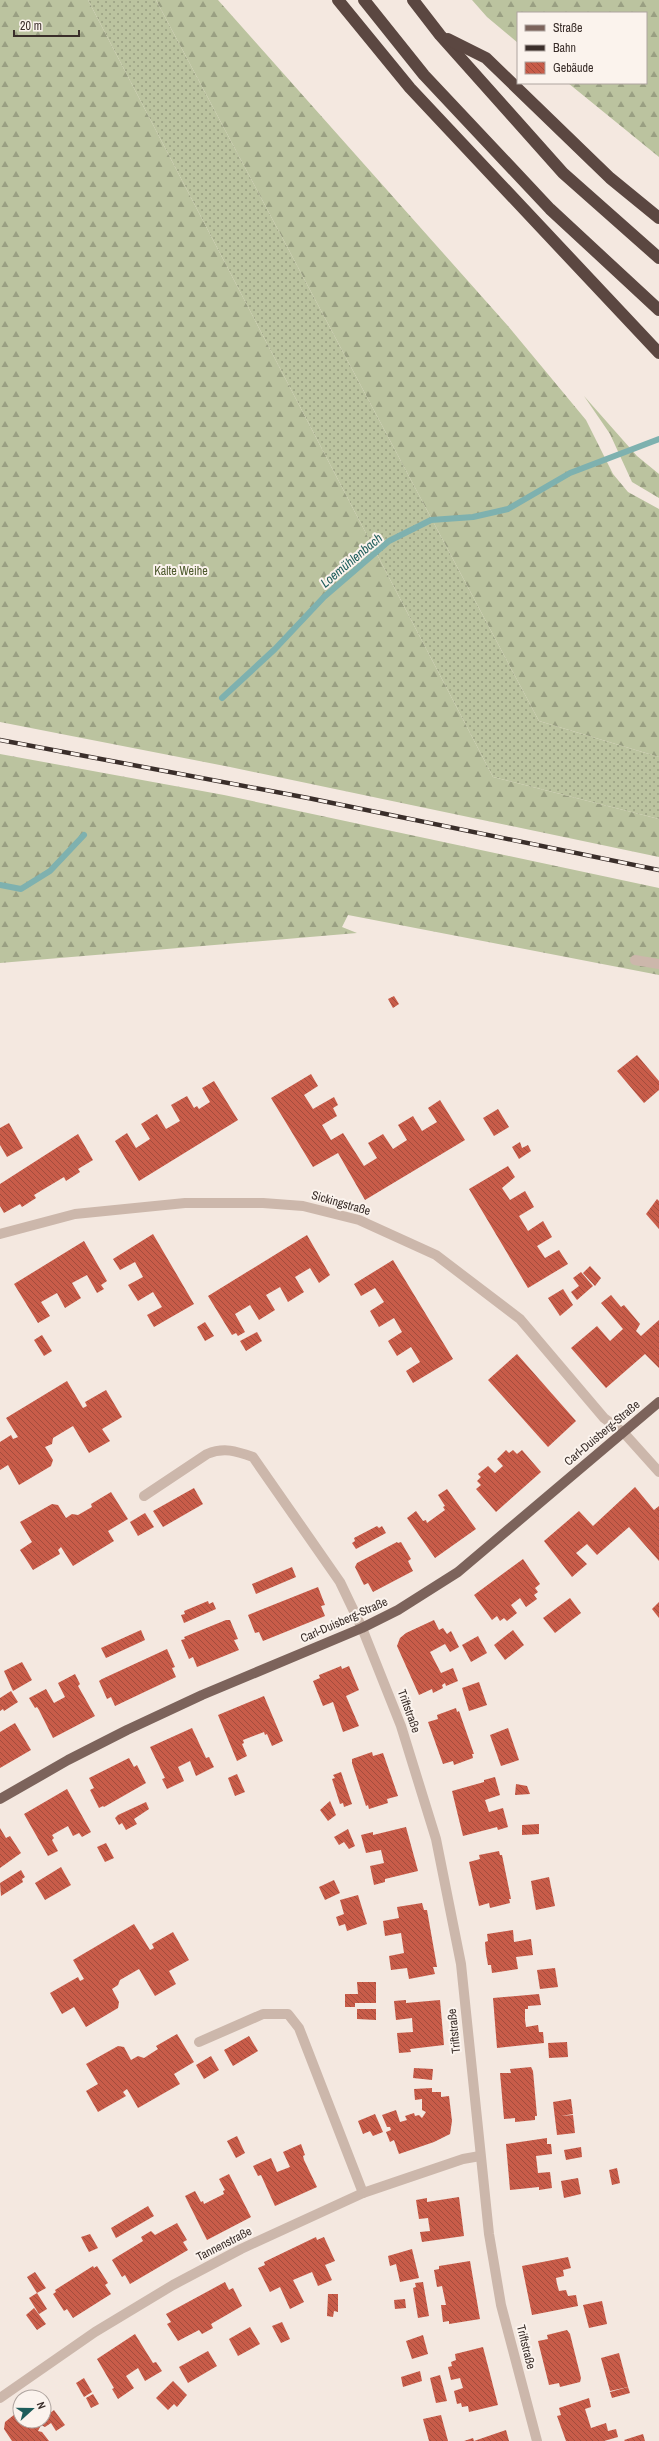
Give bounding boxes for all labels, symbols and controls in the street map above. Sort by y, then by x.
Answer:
scale bar [14,12,79,38]
legend [517,12,647,84]
text: 20 m [20,18,42,34]
text: Straße [553,20,583,36]
text: Bahn [553,40,576,56]
text: Gebäude [553,60,594,76]
water label: Loemühlenbach [317,529,386,591]
park label: Kalte Weihe [154,563,208,579]
street label: Sickingstraße [310,1187,372,1219]
street label: Carl-Duisberg-Straße [561,1397,643,1469]
street label: Carl-Duisberg-Straße [298,1594,390,1646]
street label: Triftstraße [394,1687,424,1735]
street label: Triftstraße [444,2008,464,2054]
street label: Tannenstraße [193,2223,255,2265]
street label: Triftstraße [513,2323,539,2371]
north arrow [12,2389,52,2429]
text: N [34,2400,49,2411]

